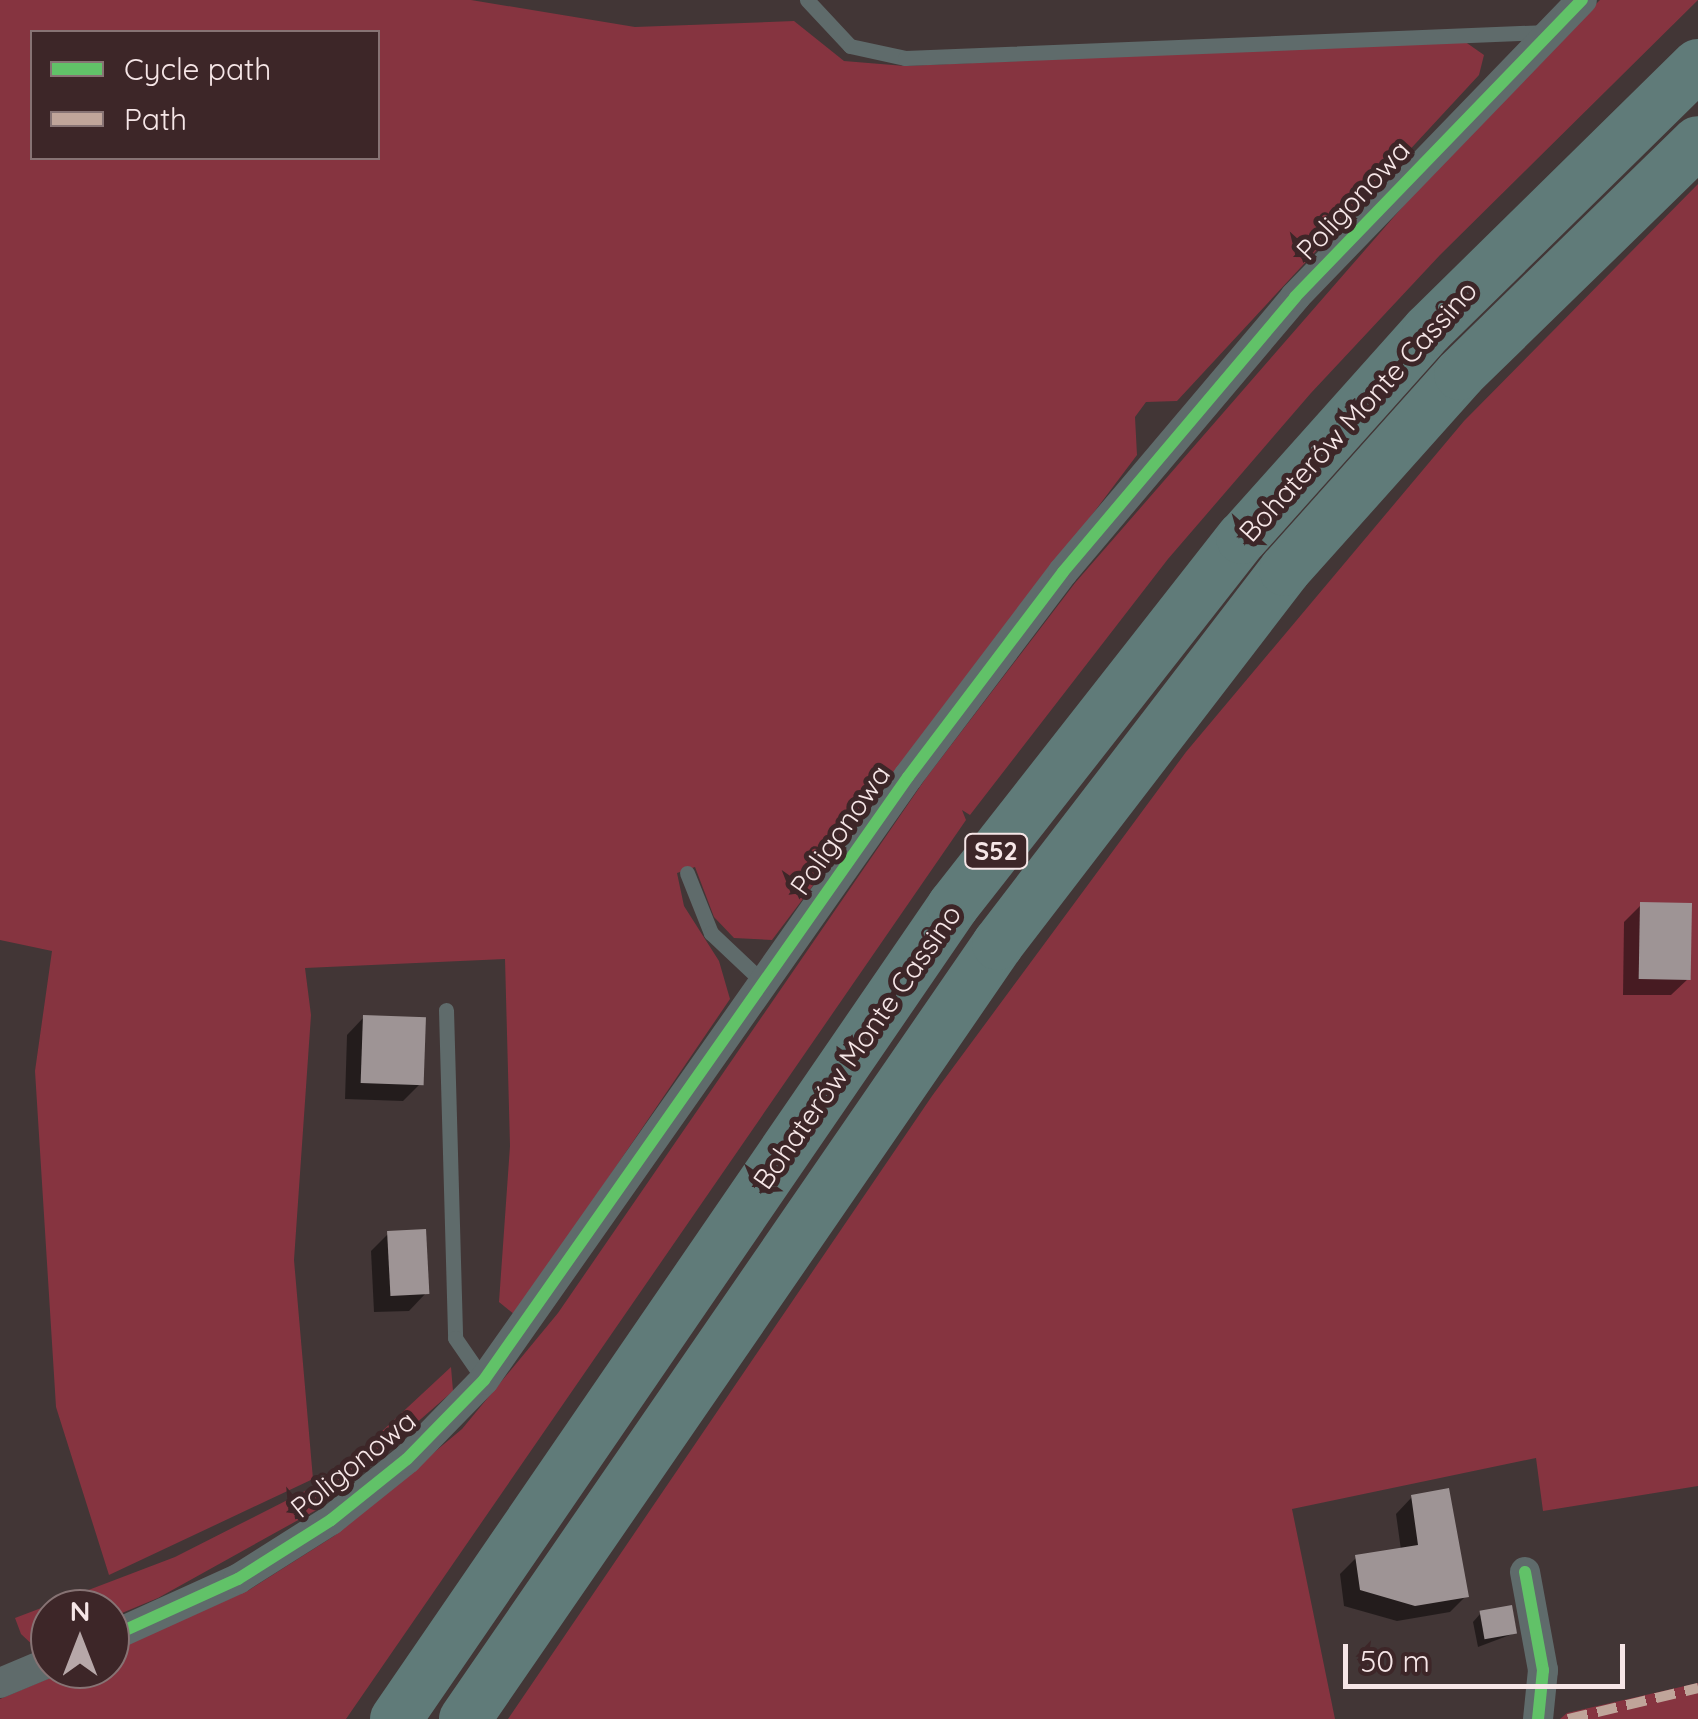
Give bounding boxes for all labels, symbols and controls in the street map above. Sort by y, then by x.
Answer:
legend [30,30,380,160]
text: Cycle path [124,50,271,88]
text: Path [124,100,187,138]
street label: Poligonowa [1289,133,1417,267]
street label: Bohaterów Monte Cassino [1232,274,1484,548]
street label: Poligonowa [783,759,897,901]
road number: S52 [964,831,1028,871]
street label: Bohaterów Monte Cassino [746,898,968,1196]
street label: Poligonowa [284,1403,422,1525]
north arrow [30,1589,130,1689]
text: N [70,1593,90,1628]
scale bar [1348,1624,1630,1686]
text: 50 m [1360,1642,1430,1680]

